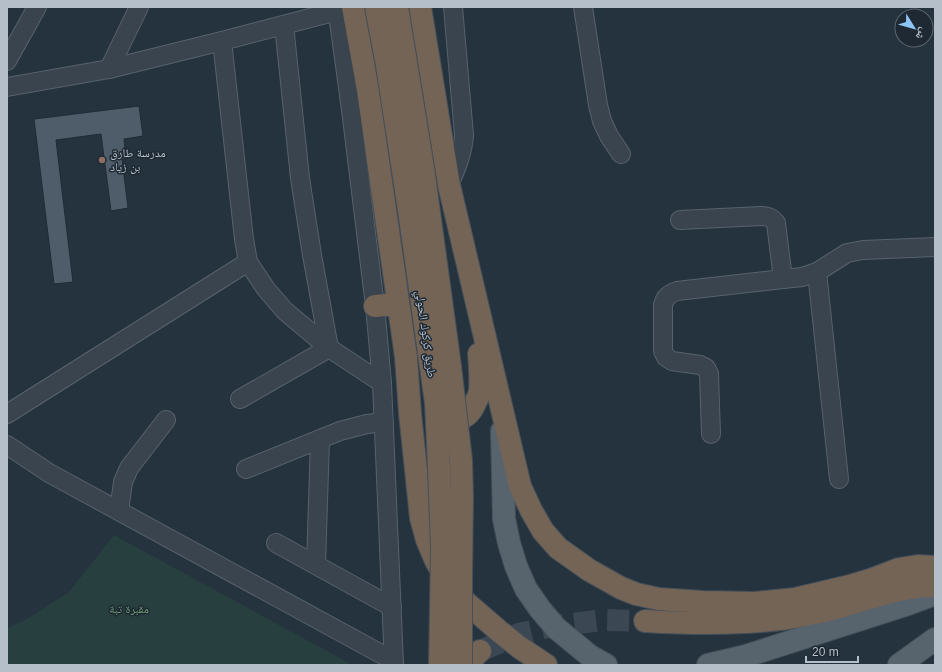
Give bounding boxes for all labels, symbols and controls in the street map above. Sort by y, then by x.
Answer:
north arrow [894,8,934,48]
text: ش [912,25,930,43]
place label: مدرسة طارق بن زياد [110,146,166,174]
marker: مدرسة طارق بن زياد [97,155,107,165]
street label: طريق كركوك الحولي [410,289,439,379]
park label: مقبرة تبة [109,602,149,616]
scale bar [806,638,858,664]
text: 20 m [812,645,839,659]

